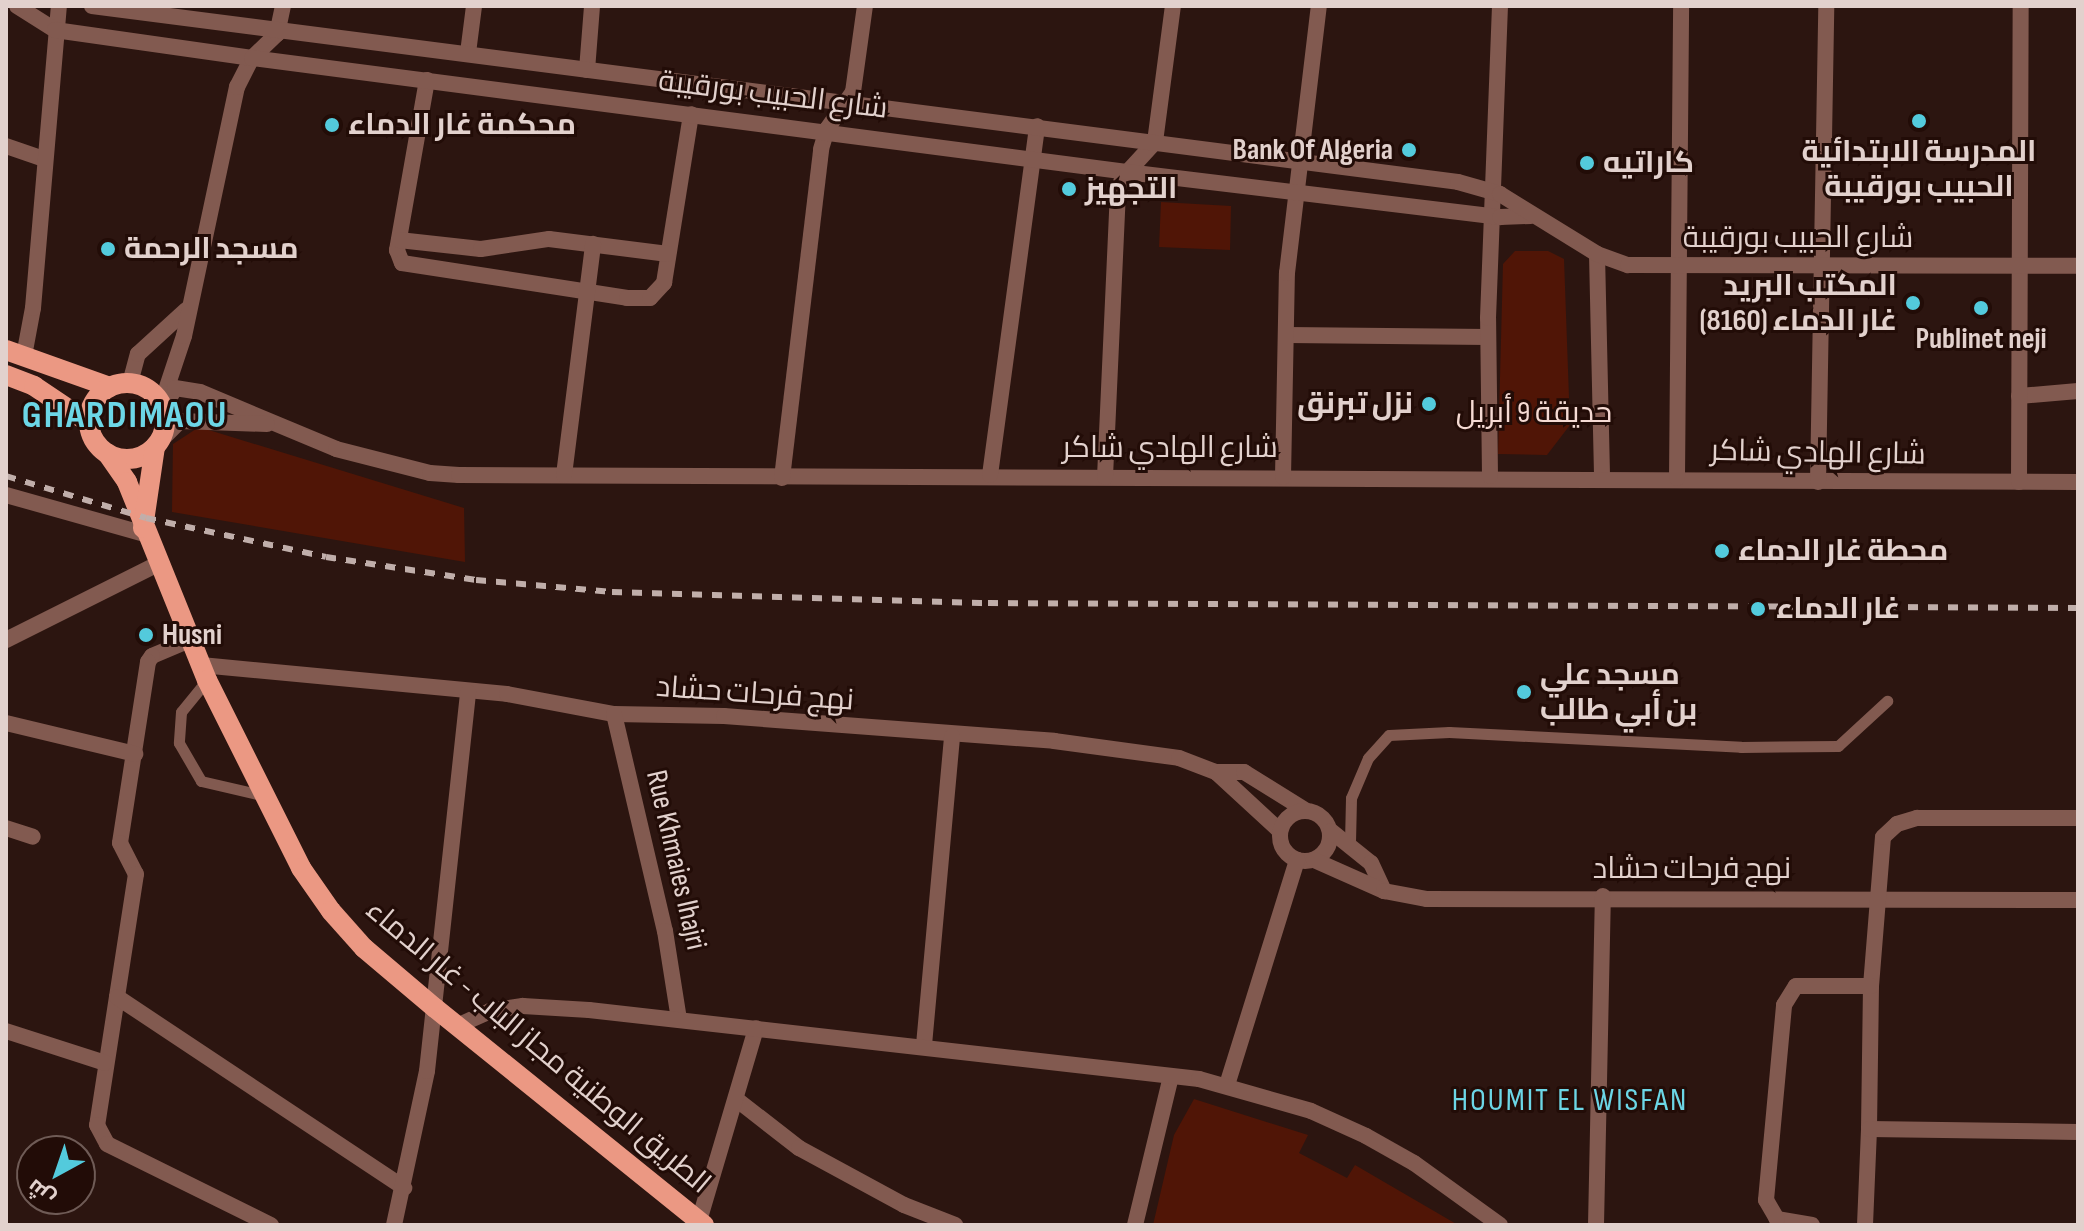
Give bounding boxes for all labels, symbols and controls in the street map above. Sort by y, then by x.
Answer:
street label: شارع الحبيب بورقيبة [656,63,890,127]
place label: محكمة غار الدماء [348,107,576,143]
marker: المدرسة الابتدائية الحبيب بورقيبة [1910,112,1928,130]
marker: محكمة غار الدماء [323,116,341,134]
place label: Bank Of Algeria [1233,132,1393,168]
place label: المدرسة الابتدائية الحبيب بورقيبة [1802,134,2036,204]
marker: Bank Of Algeria [1400,141,1418,159]
place label: كاراتيه [1603,145,1694,181]
marker: كاراتيه [1578,154,1596,172]
place label: التجهيز [1085,171,1177,207]
marker: التجهيز [1060,180,1078,198]
street label: شارع الحبيب بورقيبة [1683,220,1913,256]
place label: مسجد الرحمة [124,231,299,267]
marker: مسجد الرحمة [99,240,117,258]
place label: المكتب البريد غار الدماء (8160) [1700,268,1897,338]
marker: المكتب البريد غار الدماء (8160) [1904,294,1922,312]
marker: Publinet neji [1972,299,1990,317]
place label: Publinet neji [1915,321,2047,357]
place label: نزل تبرنق [1297,386,1413,422]
district label: GHARDIMAOU [22,393,228,439]
marker: نزل تبرنق [1420,395,1438,413]
park label: حديقة 9 أبريل [1456,395,1612,431]
street label: شارع الهادي شاكر [1062,430,1278,466]
street label: شارع الهادي شاكر [1710,433,1926,473]
place label: محطة غار الدماء [1738,533,1948,569]
marker: محطة غار الدماء [1713,542,1731,560]
place label: غار الدماء [1776,591,1901,627]
marker: غار الدماء [1747,598,1769,620]
place label: Husni [162,617,222,653]
marker: Husni [137,626,155,644]
place label: مسجد علي بن أبي طالب [1540,657,1697,728]
street label: نهج فرحات حشاد [655,669,855,719]
marker: مسجد علي بن أبي طالب [1515,683,1533,701]
street label: Rue Khmaies lhajri [638,767,714,953]
street label: نهج فرحات حشاد [1593,851,1791,887]
street label: الطريق الوطنية مجاز الباب - غار الدماء [358,892,718,1202]
district label: HOUMIT EL WISFAN [1452,1082,1688,1120]
north arrow [16,1135,96,1215]
text: ش [22,1173,61,1212]

